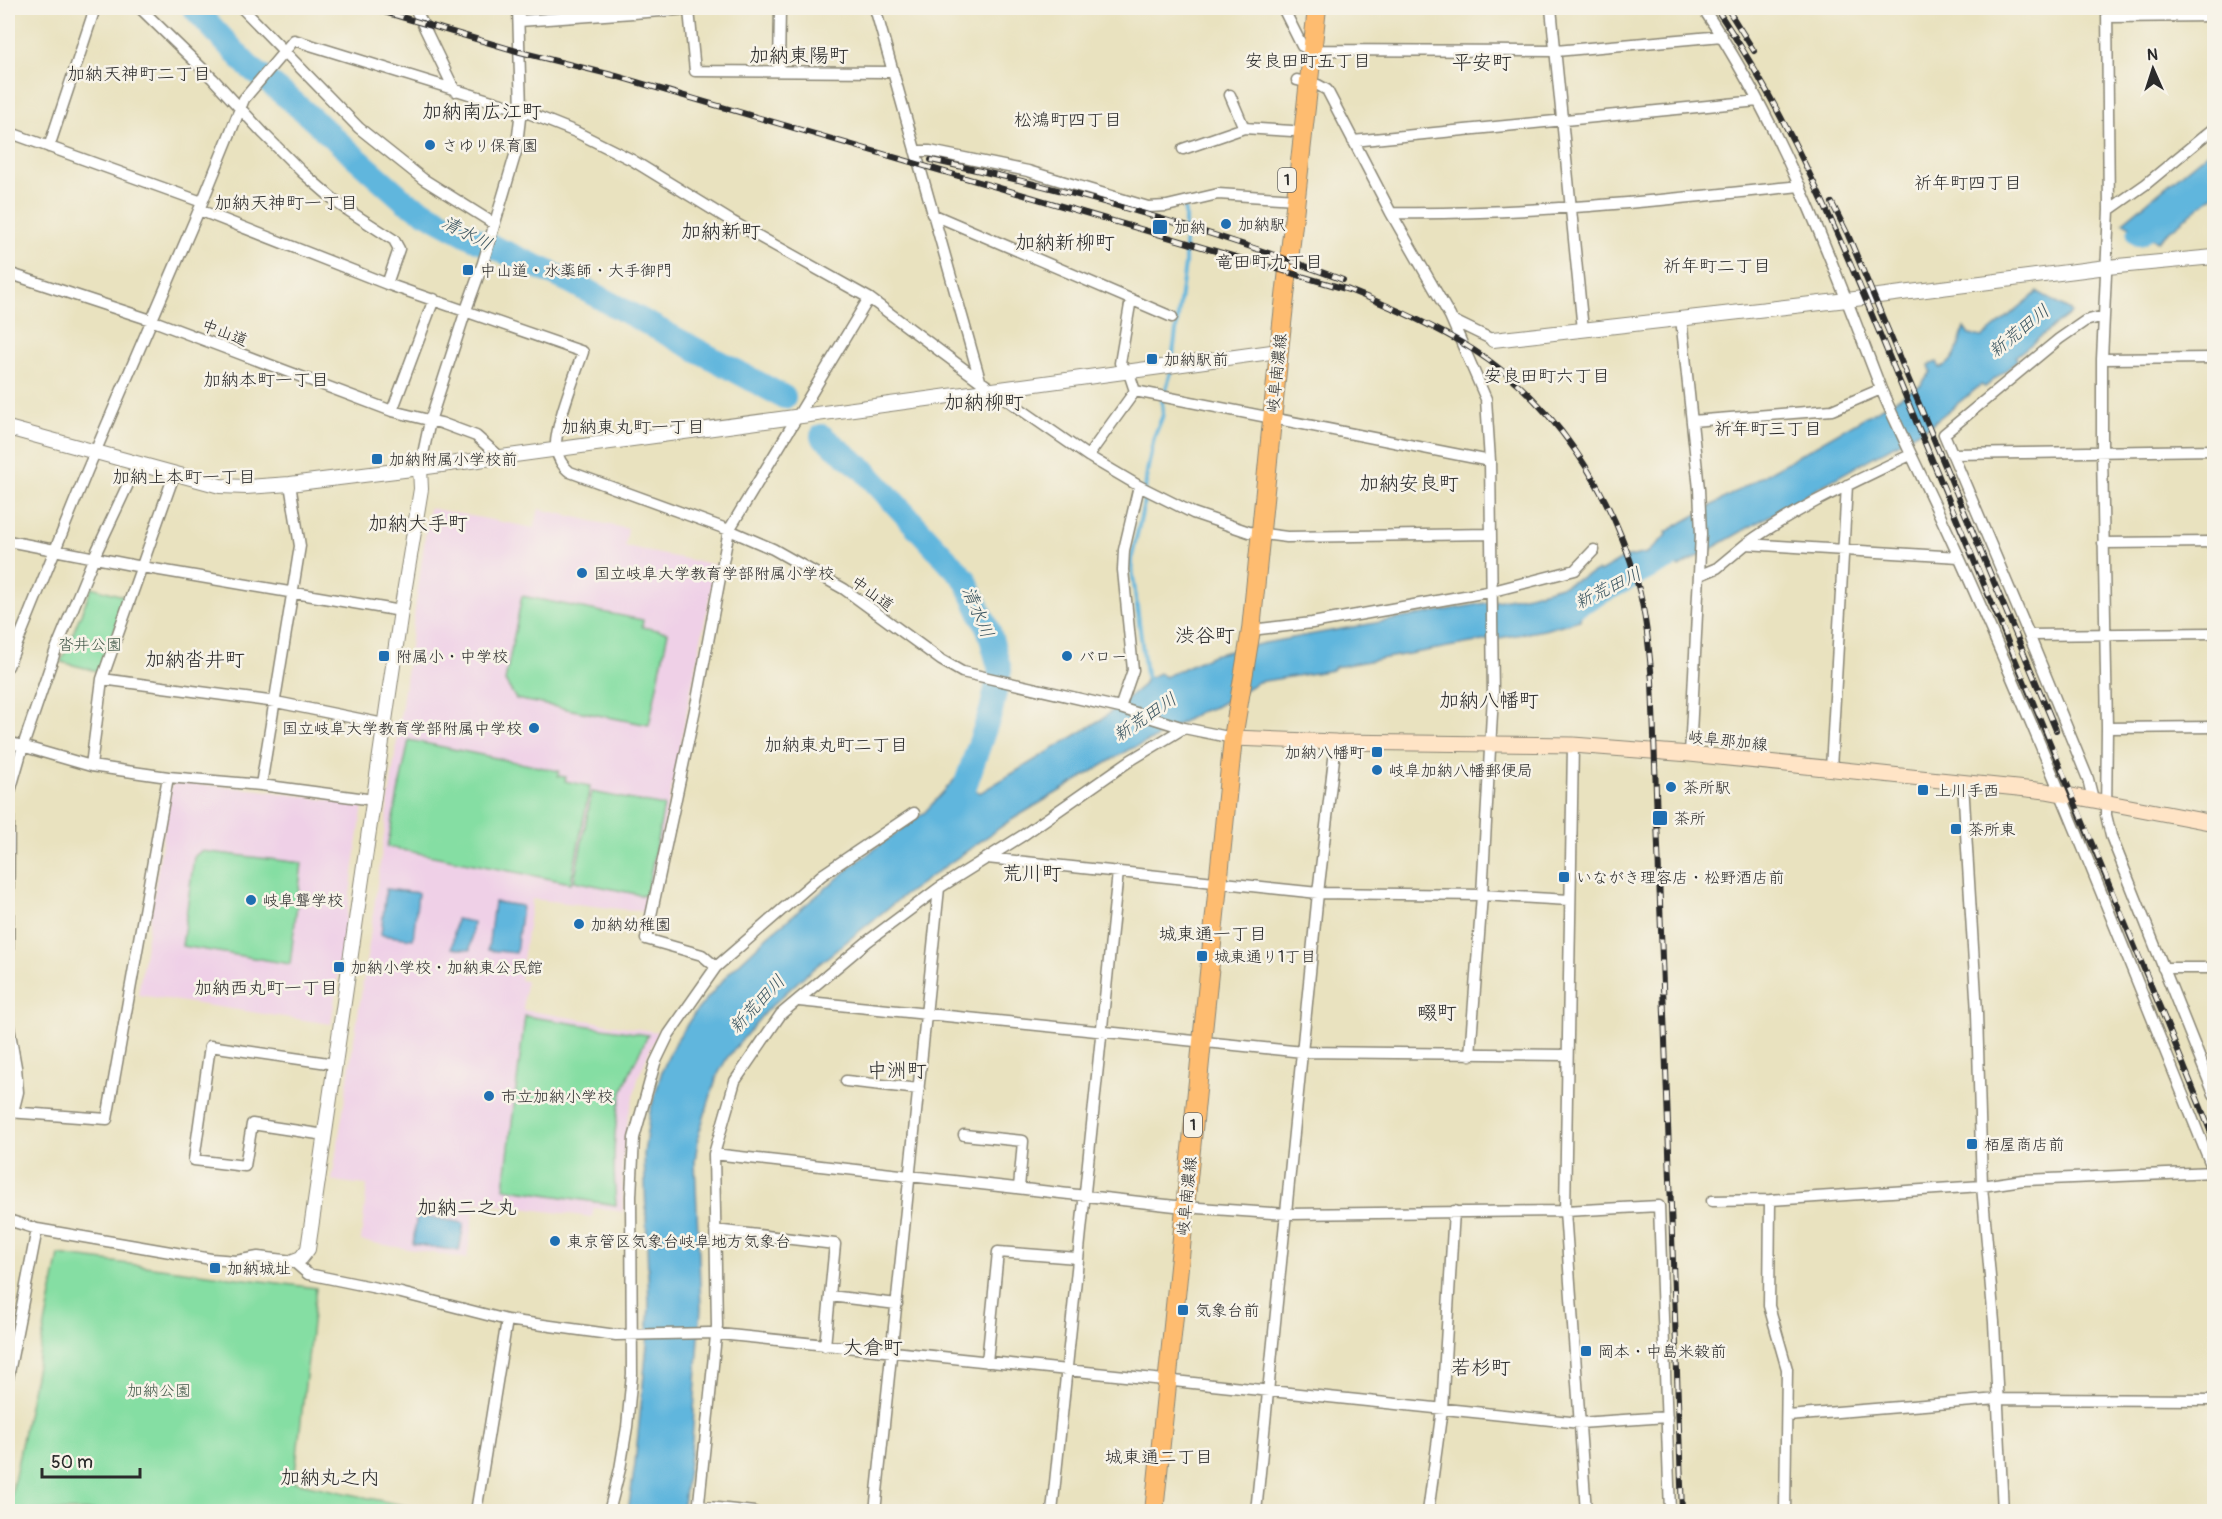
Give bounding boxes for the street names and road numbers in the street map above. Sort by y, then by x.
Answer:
road number: 1 [1278,168,1296,192]
street label: 中山道 [199,315,251,351]
street label: 岐阜南濃線 [1263,332,1291,414]
street label: 中山道 [847,572,898,616]
street label: 岐阜那加線 [1687,727,1769,755]
road number: 1 [1184,1113,1202,1137]
street label: 岐阜南濃線 [1173,1155,1201,1237]

